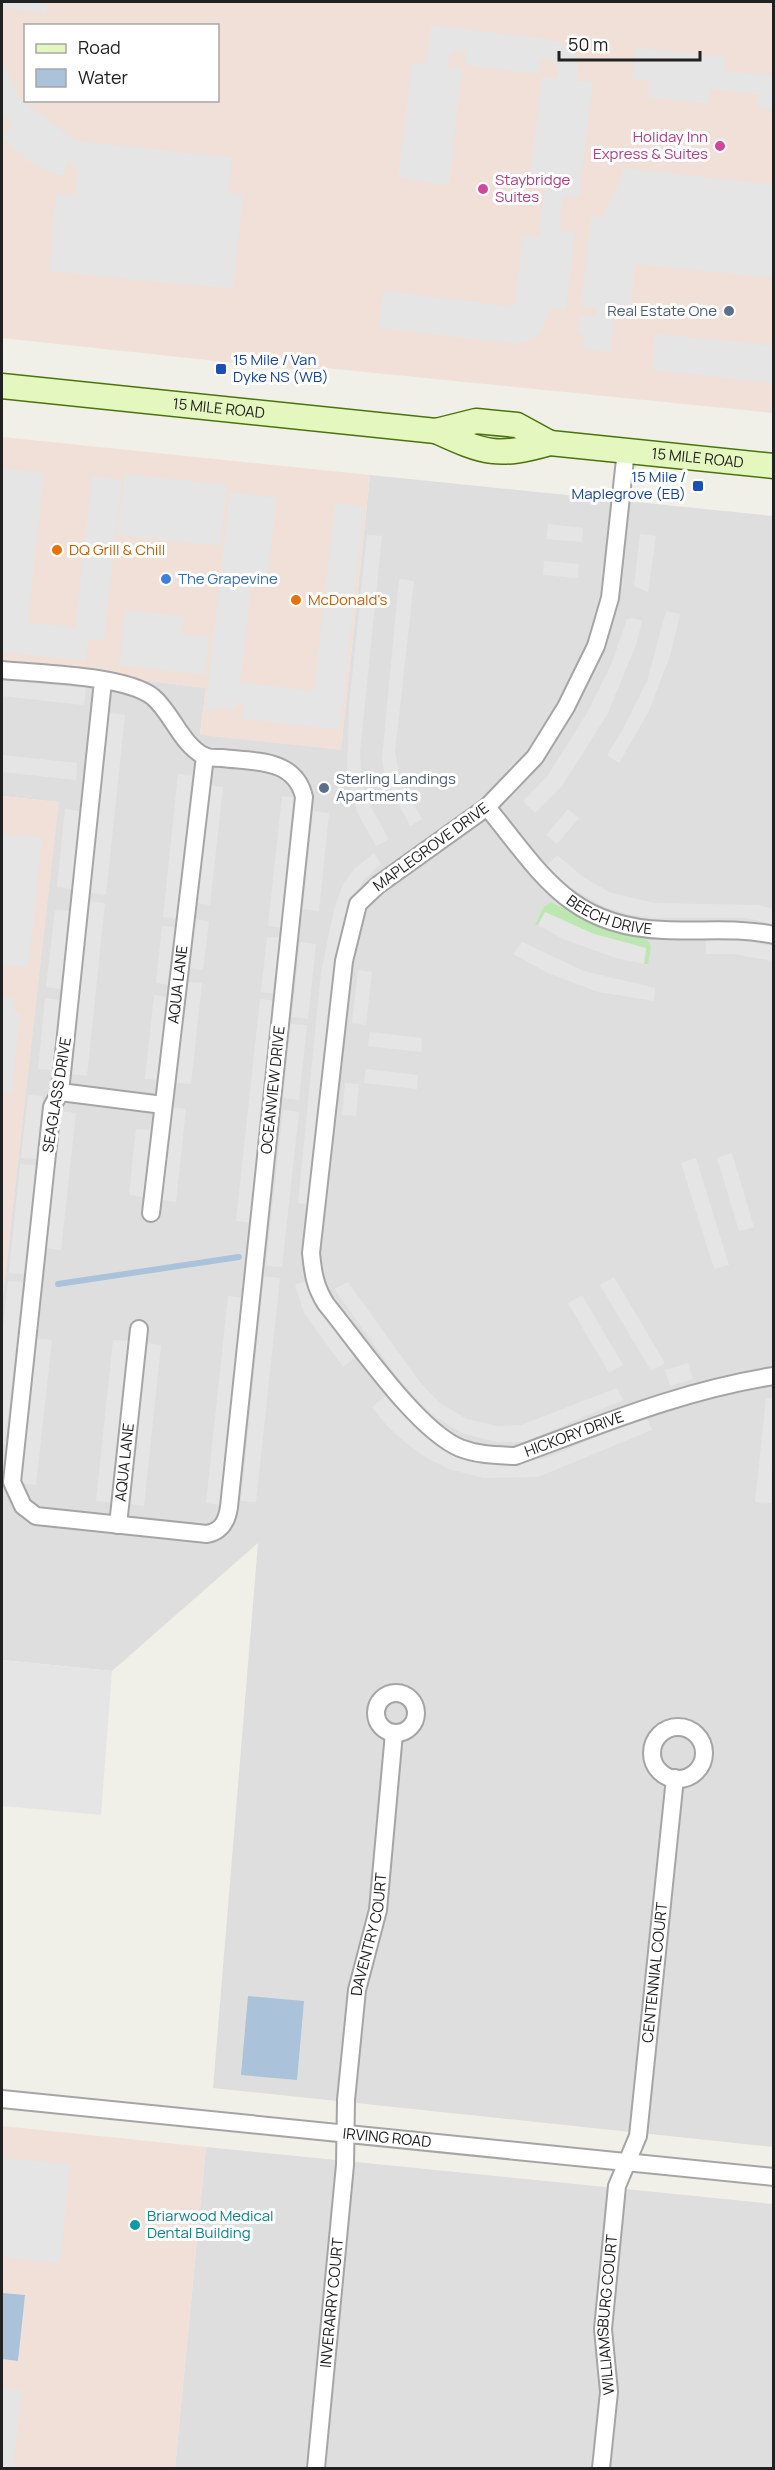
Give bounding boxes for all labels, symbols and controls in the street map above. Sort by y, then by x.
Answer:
legend [24,24,219,102]
scale bar [559,24,700,62]
text: 50 m [568,32,608,56]
text: Road [78,35,121,59]
text: Water [78,65,128,89]
place label: Holiday Inn Express & Suites [593,126,708,164]
marker: Holiday Inn Express & Suites [713,139,727,153]
place label: Staybridge Suites [495,169,571,207]
marker: Staybridge Suites [476,182,490,196]
place label: Real Estate One [607,300,717,321]
marker: Real Estate One [722,304,736,318]
place label: 15 Mile / Van Dyke NS (WB) [233,349,329,387]
marker: 15 Mile / Van Dyke NS (WB) [214,362,228,376]
street label: 15 MILE ROAD [172,393,266,423]
street label: 15 MILE ROAD [651,442,745,473]
place label: 15 Mile / Maplegrove (EB) [572,466,686,504]
marker: 15 Mile / Maplegrove (EB) [691,479,705,493]
place label: DQ Grill & Chill [69,539,165,560]
marker: DQ Grill & Chill [50,543,64,557]
place label: The Grapevine [178,568,278,589]
marker: The Grapevine [159,572,173,586]
place label: McDonald's [308,589,387,610]
marker: McDonald's [289,593,303,607]
place label: Sterling Landings Apartments [336,768,456,806]
marker: Sterling Landings Apartments [317,781,331,795]
street label: MAPLEGROVE DRIVE [368,797,493,896]
street label: BEECH DRIVE [562,890,653,939]
street label: AQUA LANE [162,944,193,1025]
street label: OCEANVIEW DRIVE [255,1025,290,1155]
street label: SEAGLASS DRIVE [37,1036,76,1154]
street label: HICKORY DRIVE [521,1406,627,1462]
street label: AQUA LANE [110,1422,139,1503]
street label: DAVENTRY COURT [345,1872,391,1997]
street label: CENTENNIAL COURT [637,1901,672,2044]
street label: IRVING ROAD [342,2122,432,2152]
place label: Briarwood Medical Dental Building [147,2205,274,2243]
marker: Briarwood Medical Dental Building [128,2218,142,2232]
street label: WILLIAMSBURG COURT [592,2233,622,2396]
street label: INVERARRY COURT [315,2237,348,2369]

